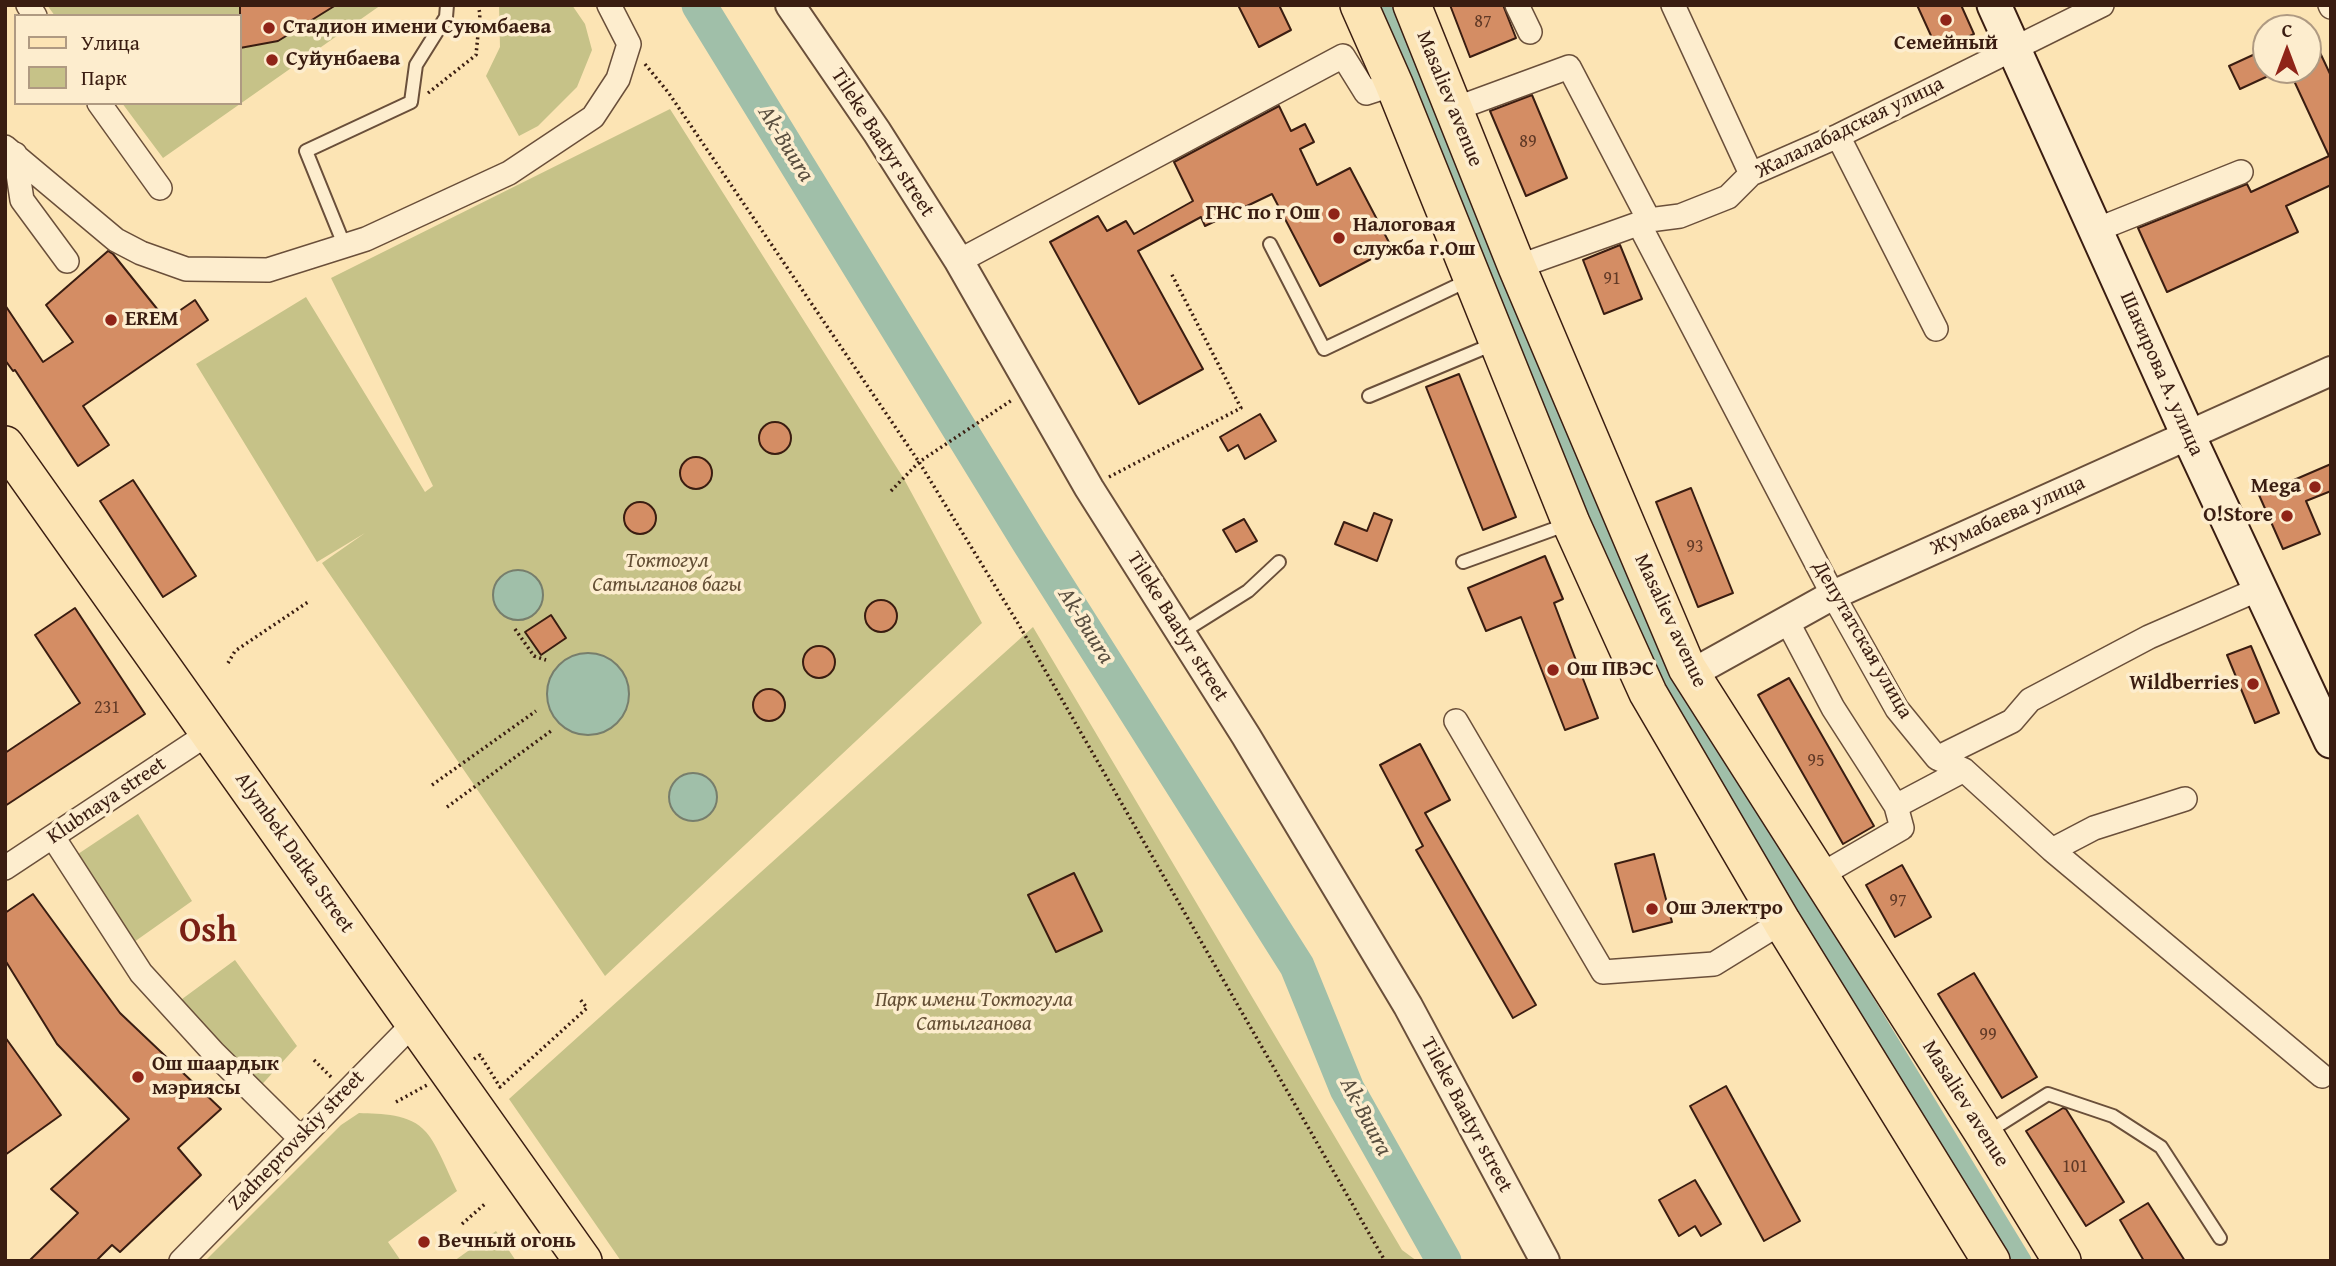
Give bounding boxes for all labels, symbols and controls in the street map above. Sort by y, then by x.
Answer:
house number: 87 [1474,11,1492,33]
marker: Семейный [1938,12,1954,28]
legend [14,14,242,105]
north arrow [2252,14,2322,84]
place label: Стадион имени Суюмбаева [283,15,551,41]
text: С [2282,16,2292,44]
marker: Стадион имени Суюмбаева [261,20,277,36]
text: Улица [81,27,140,58]
street label: Masaliev avenue [1410,27,1488,171]
place label: Семейный [1894,31,1998,57]
place label: Суйунбаева [286,47,400,73]
marker: Суйунбаева [264,52,280,68]
text: Парк [81,62,127,93]
street label: Tileke Baatyr street [825,64,939,222]
street label: Жалалабадская улица [1752,71,1948,185]
water label: Ak-Buura [751,101,819,187]
house number: 89 [1519,131,1537,153]
place label: ГНС по г Ош [1206,201,1320,227]
marker: ГНС по г Ош [1326,206,1342,222]
place label: Налоговая служба г.Ош [1353,213,1475,263]
marker: Налоговая служба г.Ош [1331,230,1347,246]
house number: 91 [1603,268,1621,290]
street label: Шакирова А. улица [2113,288,2209,460]
place label: EREM [125,307,179,333]
marker: EREM [103,312,119,328]
street label: Жумабаева улица [1927,471,2089,561]
place label: Mega [2251,474,2301,500]
marker: Mega [2307,479,2323,495]
place label: O!Store [2203,503,2273,529]
marker: O!Store [2279,508,2295,524]
house number: 93 [1686,536,1704,558]
street label: Tileke Baatyr street [1121,547,1233,707]
park label: Токтогул Сатылганов багы [592,549,742,599]
street label: Masaliev avenue [1628,550,1712,692]
street label: Депутатская улица [1807,556,1917,724]
water label: Ak-Buura [1051,583,1119,669]
place label: Ош ПВЭС [1567,657,1654,683]
marker: Ош ПВЭС [1545,662,1561,678]
place label: Wildberries [2129,671,2239,697]
marker: Wildberries [2245,676,2261,692]
house number: 231 [94,697,120,719]
house number: 95 [1807,750,1825,772]
street label: Klubnaya street [43,752,171,850]
street label: Alymbek Datka Street [229,768,359,938]
house number: 97 [1889,890,1907,912]
place label: Ош Электро [1666,896,1783,922]
marker: Ош Электро [1644,901,1660,917]
district label: Osh [179,911,237,953]
park label: Парк имени Токтогула Сатылганова [875,988,1073,1038]
house number: 99 [1979,1024,1997,1046]
street label: Tileke Baatyr street [1414,1033,1518,1197]
street label: Masaliev avenue [1916,1036,2014,1172]
place label: Ош шаардык мэриясы [152,1052,279,1102]
street label: Zadneprovskiy street [223,1066,371,1216]
marker: Ош шаардык мэриясы [130,1069,146,1085]
water label: Ak-Buura [1333,1073,1397,1161]
house number: 101 [2062,1156,2088,1178]
place label: Вечный огонь [438,1229,576,1255]
marker: Вечный огонь [416,1234,432,1250]

